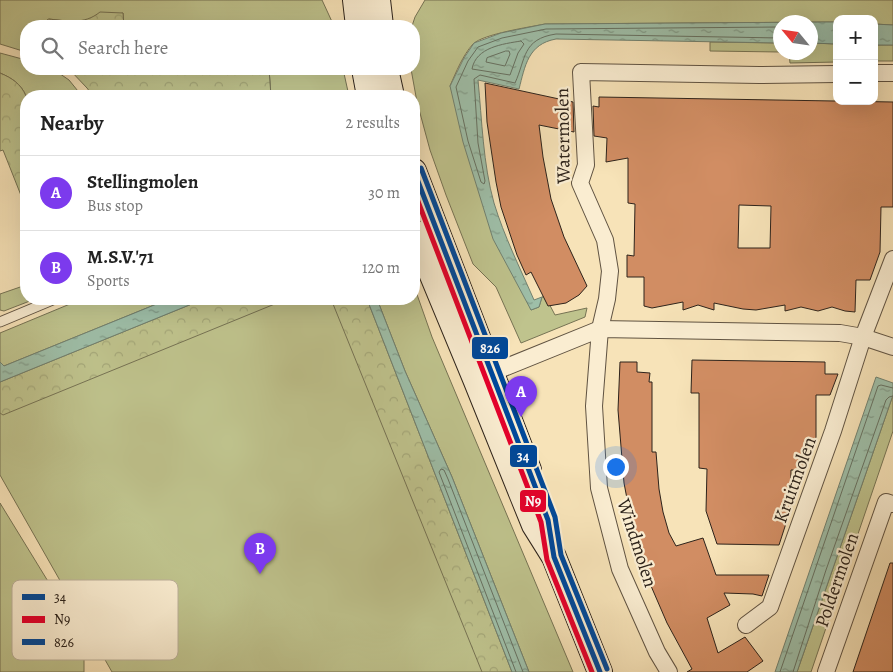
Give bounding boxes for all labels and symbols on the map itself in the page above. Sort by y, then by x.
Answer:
north arrow [773,15,818,60]
street label: Watermolen [549,88,577,185]
line badge: 826 [471,336,509,360]
text: 826 [480,339,500,358]
pin: A [505,376,537,417]
street label: Kruitmolen [767,433,823,527]
line badge: 34 [509,444,538,468]
text: 34 [517,447,530,466]
your location [603,454,629,480]
line badge: N9 [519,489,547,513]
text: N9 [525,492,542,511]
street label: Windmolen [610,494,664,591]
street label: Poldermolen [809,529,865,631]
pin: B [244,533,276,574]
legend [12,580,178,660]
text: 34 [54,588,66,607]
text: N9 [54,610,70,629]
text: 826 [54,633,74,652]

